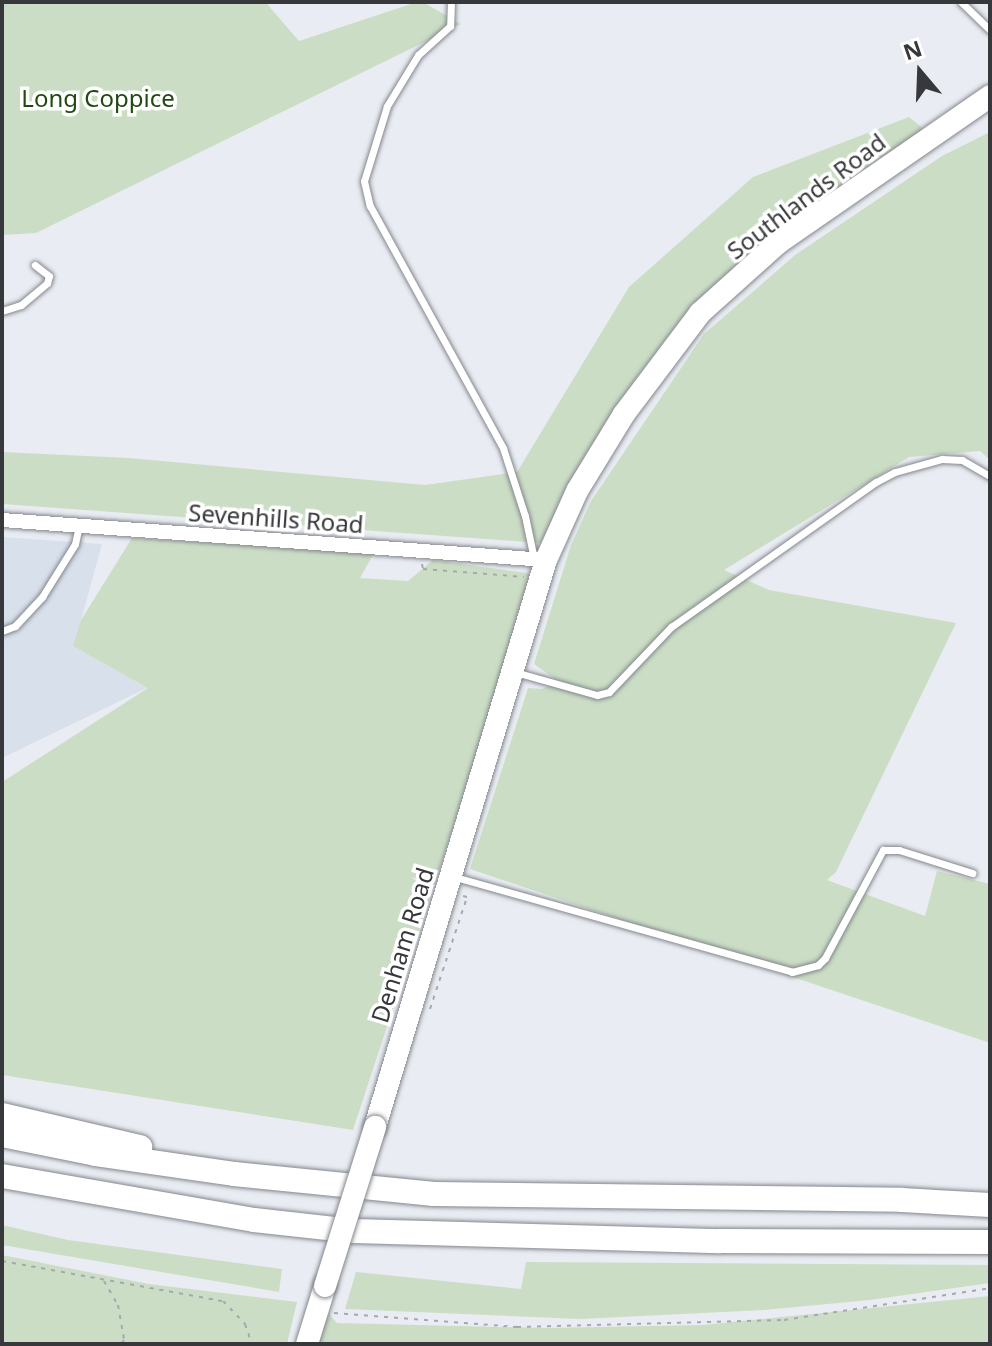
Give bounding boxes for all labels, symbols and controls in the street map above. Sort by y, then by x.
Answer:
north arrow [880,32,960,112]
text: N [899,32,926,66]
park label: Long Coppice [21,84,175,112]
street label: Southlands Road [721,127,891,265]
street label: Sevenhills Road [187,498,365,538]
street label: Denham Road [365,864,439,1026]

